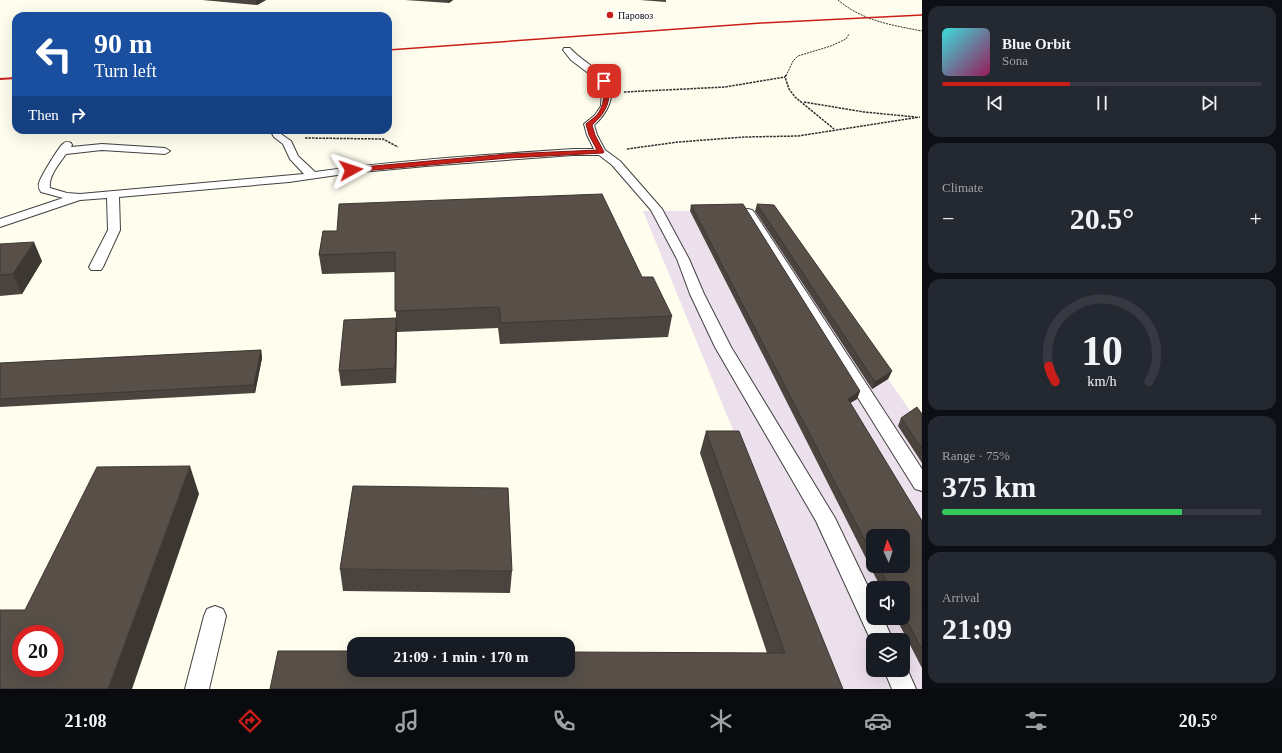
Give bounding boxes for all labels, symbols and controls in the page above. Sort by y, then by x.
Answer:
marker: Паровоз [605,10,615,20]
place label: Паровоз [618,10,653,21]
icon: left [28,28,80,80]
text: 90 m [94,28,152,59]
text: Blue Orbit [1002,36,1071,52]
text: Sona [1002,53,1028,68]
text: Turn left [94,61,157,81]
pin [587,64,621,98]
icon: arrive [593,70,615,92]
icon: previous [984,92,1006,114]
icon: pause [1091,92,1113,114]
icon: next [1198,92,1220,114]
icon: right [67,104,89,126]
text: Then [28,107,59,123]
position arrow [330,149,372,191]
text: Climate [942,180,983,195]
text: 20.5° [1070,202,1134,235]
text: − [942,206,954,231]
text: + [1250,206,1262,231]
text: 10 [1081,328,1123,374]
text: km/h [1087,373,1117,389]
text: Range · 75% [942,448,1010,463]
text: 375 km [942,470,1036,503]
north arrow [866,529,910,573]
map controls [866,529,910,677]
button: sound [866,581,910,625]
text: Arrival [942,590,980,605]
text: 21:09 [942,612,1012,645]
speed limit sign: 20 [12,625,64,677]
button: layers [866,633,910,677]
text: 21:09 · 1 min · 170 m [394,649,529,665]
icon: directions [236,707,264,735]
icon: music [393,707,421,735]
icon: phone [550,707,578,735]
icon: climate [707,707,735,735]
icon: car [864,707,892,735]
icon: filters [1022,707,1050,735]
text: 21:08 [65,711,107,731]
text: 20.5° [1179,711,1217,731]

